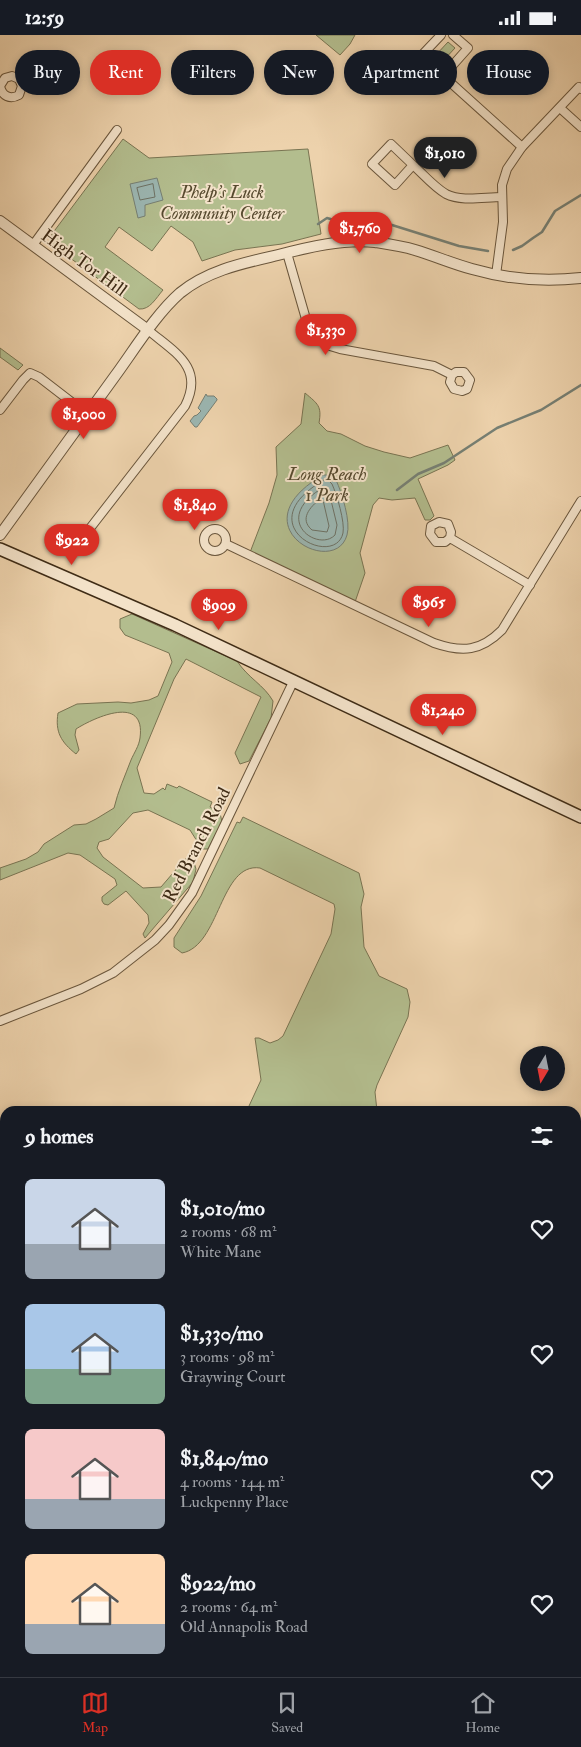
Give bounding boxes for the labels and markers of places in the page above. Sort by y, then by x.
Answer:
pin: $1,010 [404,137,486,179]
pin: $1,760 [319,211,401,254]
pin: $1,330 [285,313,367,356]
pin: $1,000 [43,397,125,440]
pin: $1,840 [154,489,236,531]
pin: $922 [42,523,102,566]
pin: $965 [399,585,459,628]
pin: $909 [189,589,249,631]
pin: $1,240 [402,693,484,736]

